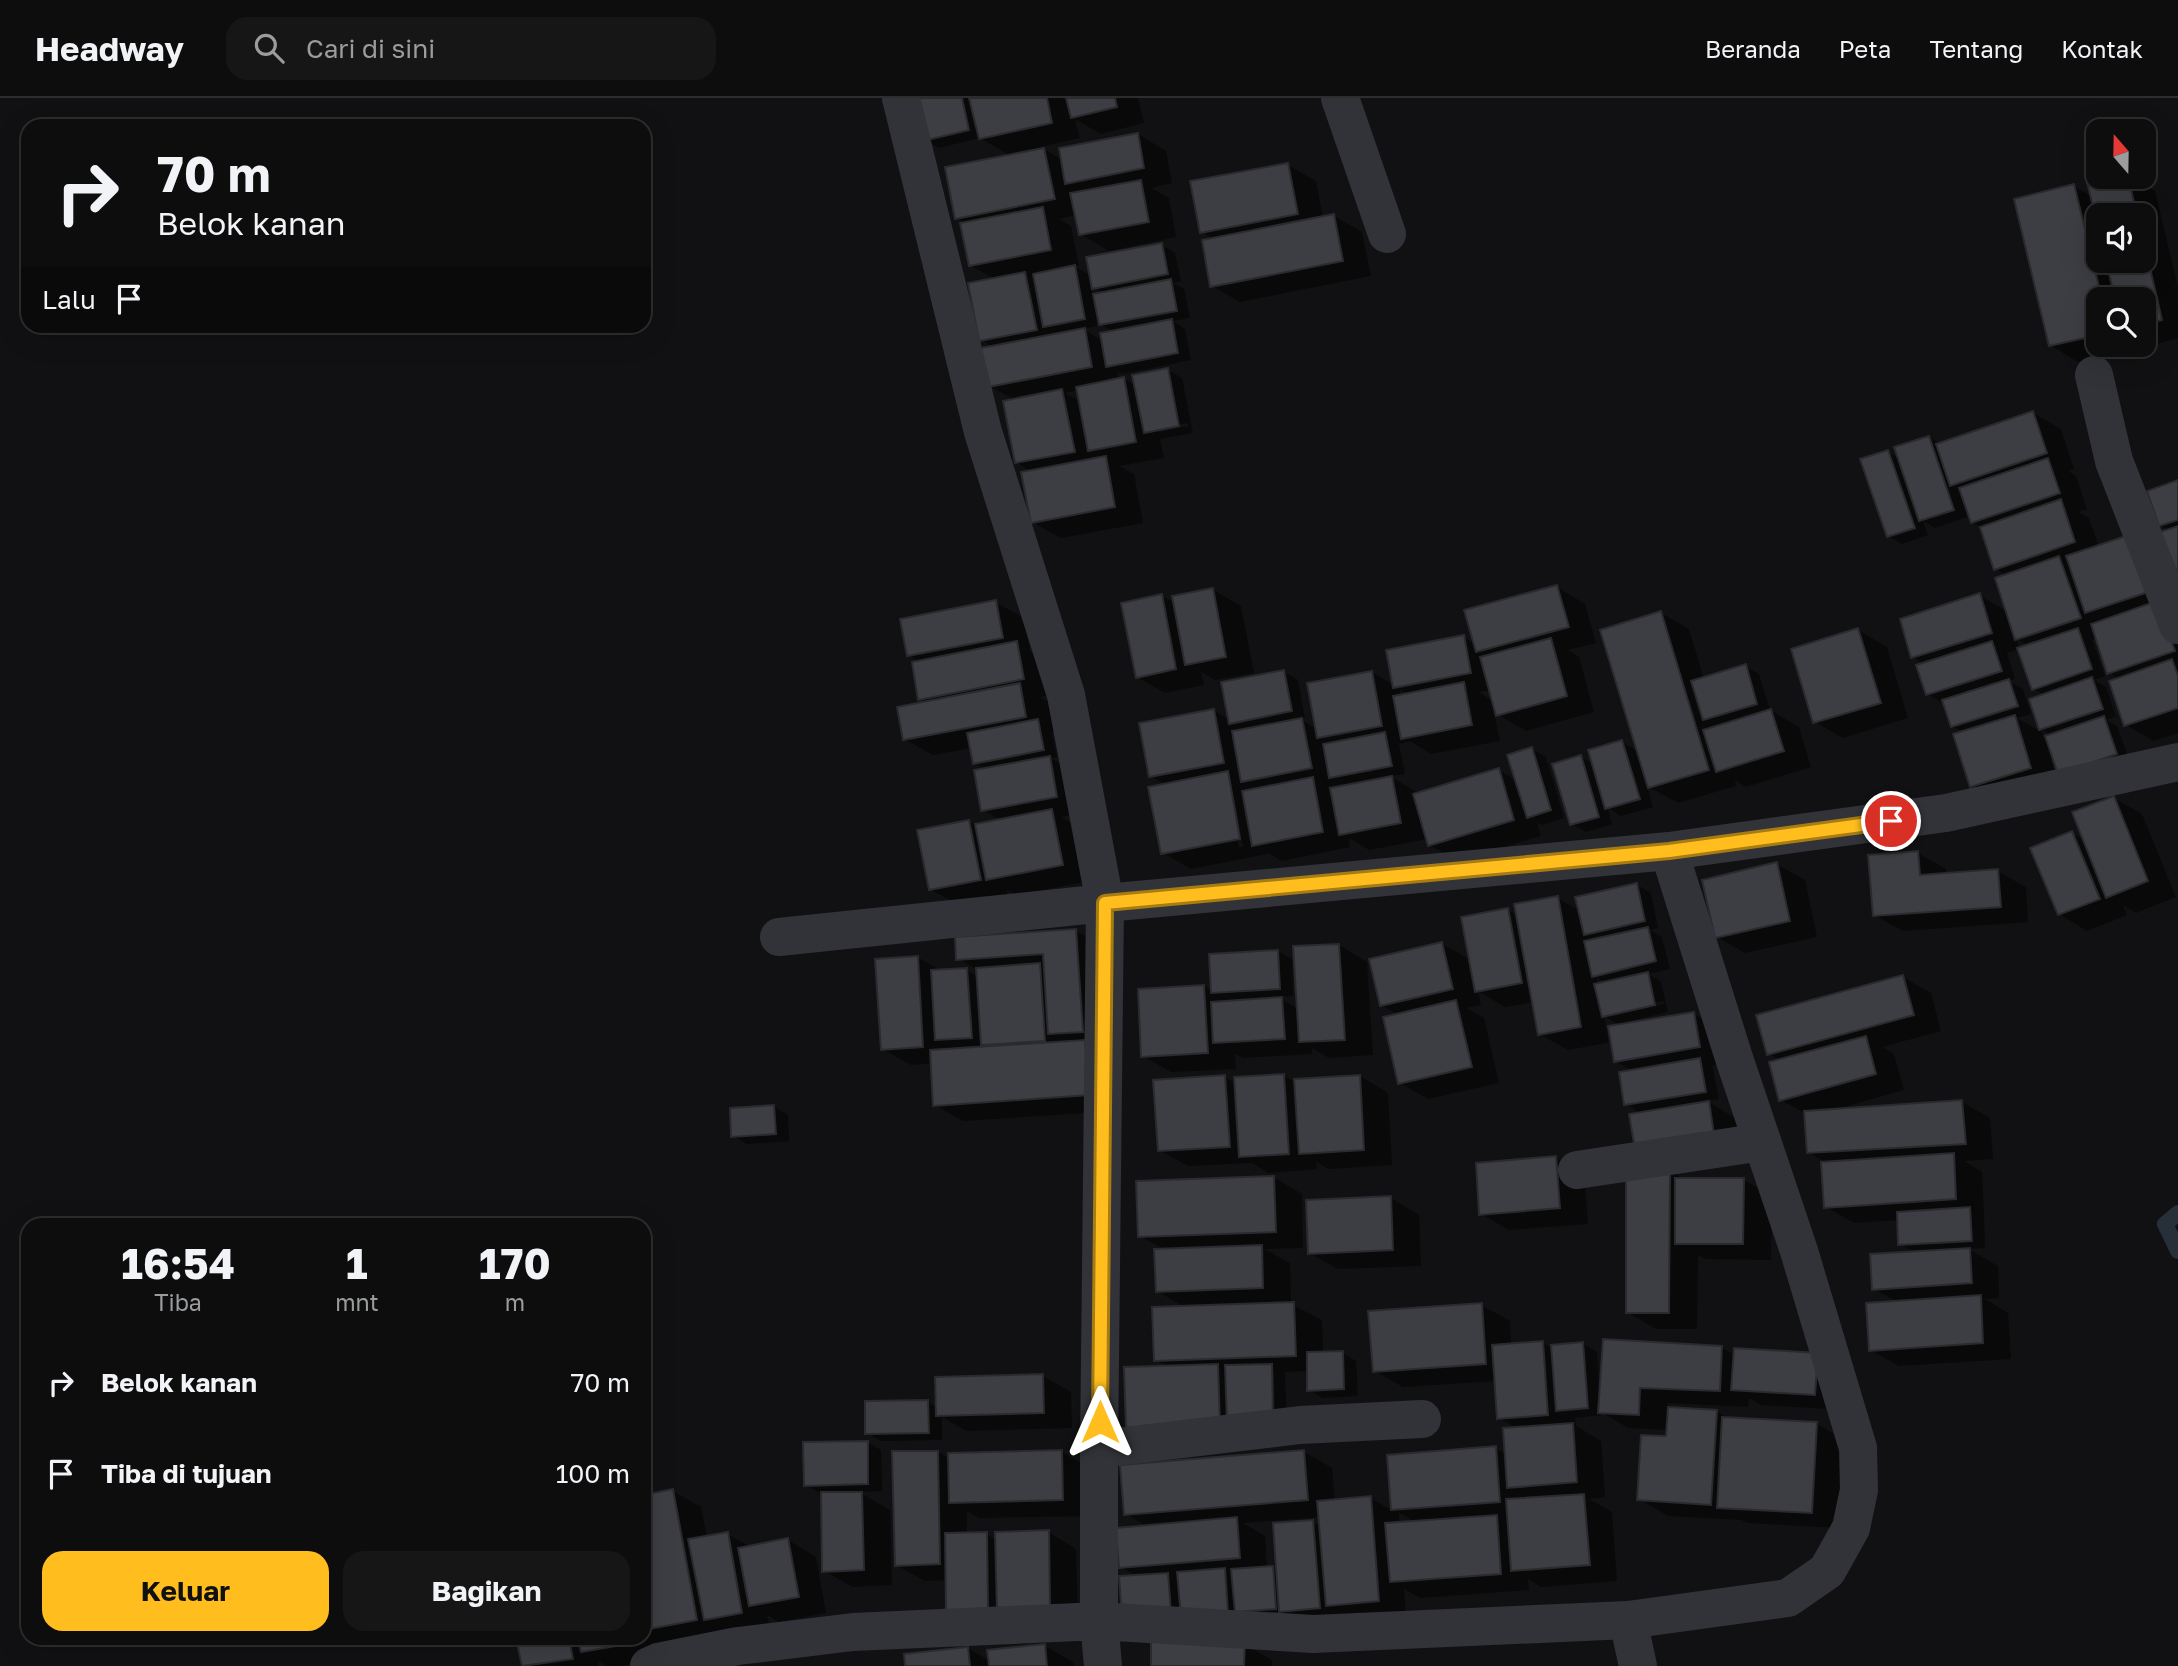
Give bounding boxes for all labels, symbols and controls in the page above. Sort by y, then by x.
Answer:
search box [226,17,716,80]
text: Headway [35,29,184,68]
icon: search [250,29,288,67]
text: Cari di sini [306,33,435,64]
text: Beranda [1705,34,1801,63]
text: Peta [1839,34,1891,63]
text: Tentang [1929,34,2023,63]
text: Kontak [2061,34,2143,63]
north arrow [2086,119,2156,189]
map controls [2086,119,2156,357]
text: 70 m [157,144,271,203]
icon: right [42,147,133,238]
button: sound [2086,203,2156,273]
text: Belok kanan [157,204,345,242]
icon: arrive [110,280,148,318]
text: Lalu [42,284,96,315]
button: search [2086,287,2156,357]
pin [1861,791,1921,851]
icon: arrive [1872,802,1910,840]
text: 16:54 [121,1238,235,1288]
text: 1 [346,1238,368,1288]
text: 170 [479,1238,551,1288]
text: Tiba [154,1288,202,1316]
text: mnt [335,1288,379,1316]
text: m [505,1288,525,1316]
icon: right [42,1364,80,1402]
text: Belok kanan [101,1367,257,1398]
text: 70 m [571,1367,630,1398]
position arrow [1063,1385,1137,1459]
icon: arrive [42,1455,80,1493]
text: Tiba di tujuan [101,1458,271,1489]
text: 100 m [556,1458,630,1489]
button: Keluar [42,1551,329,1631]
button: Bagikan [343,1551,630,1631]

